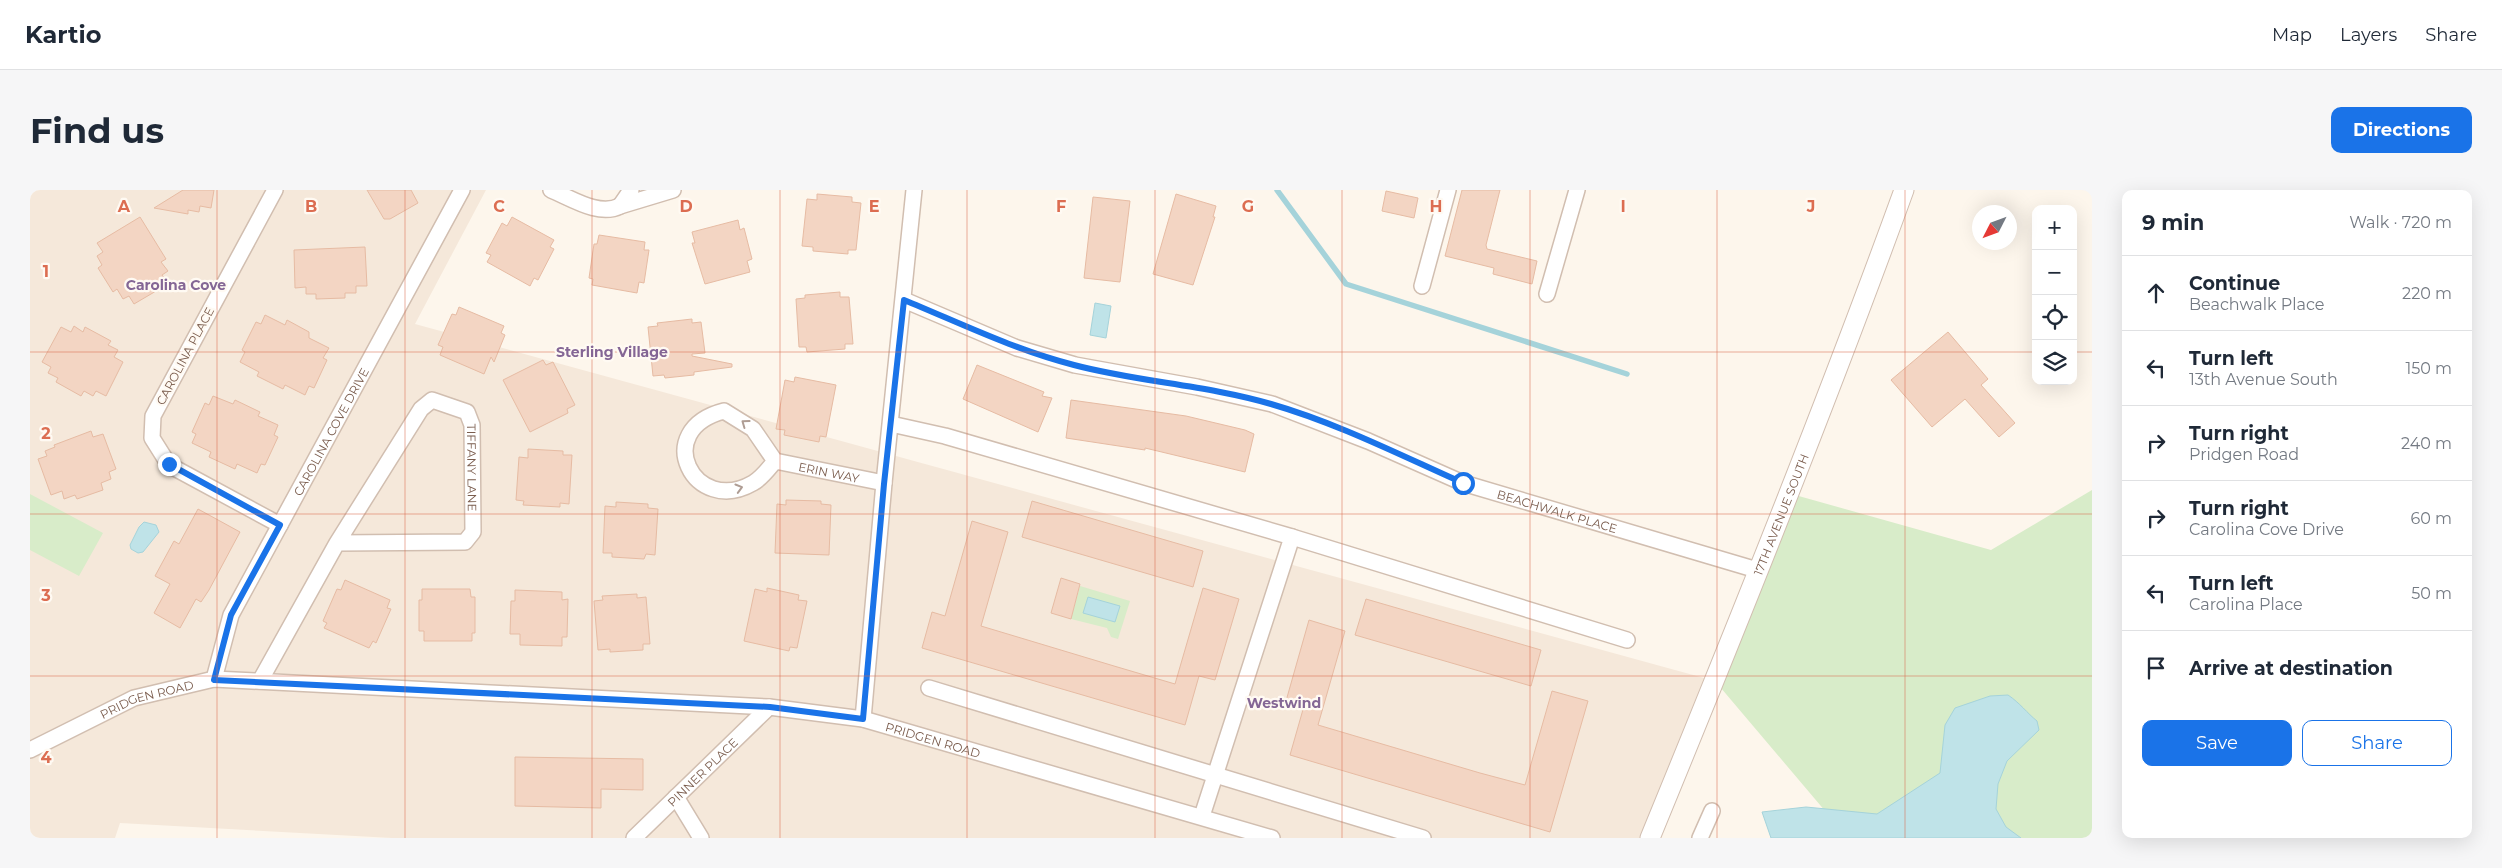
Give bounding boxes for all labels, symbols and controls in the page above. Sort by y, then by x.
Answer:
text: Kartio [25,20,101,49]
text: Map [2272,24,2312,46]
text: Layers [2340,24,2397,46]
text: Share [2425,24,2477,46]
button: Directions [2331,107,2472,153]
text: Find us [30,109,164,152]
text: A [117,197,131,216]
text: B [305,197,317,216]
text: C [493,197,505,216]
text: D [679,197,693,216]
text: E [869,197,879,216]
text: F [1056,197,1066,216]
text: G [1242,197,1254,216]
text: H [1430,197,1442,216]
text: I [1620,197,1626,216]
text: J [1806,197,1815,216]
north arrow [1972,205,2017,250]
map controls [2032,205,2077,385]
button: + [2032,205,2077,250]
text: 9 min [2142,210,2204,235]
text: Walk · 720 m [2349,213,2452,232]
button: − [2032,250,2077,295]
text: 1 [43,262,49,281]
text: Continue [2189,272,2280,295]
district label: Carolina Cove [126,276,226,294]
icon: ahead [2142,279,2170,307]
text: 220 m [2402,284,2452,303]
button: locate [2032,295,2077,340]
text: Beachwalk Place [2189,295,2325,314]
street label: CAROLINA PLACE [153,305,217,407]
button: layers [2032,340,2077,385]
district label: Sterling Village [556,343,668,361]
text: Turn left [2189,347,2274,370]
icon: left [2142,354,2170,382]
text: 150 m [2405,359,2452,378]
street label: CAROLINA COVE DRIVE [290,365,372,498]
text: 13th Avenue South [2189,370,2338,389]
one-way arrow [741,420,751,429]
text: Turn right [2189,422,2289,445]
text: 2 [41,424,51,443]
street label: TIFFANY LANE [464,424,480,512]
icon: right [2142,429,2170,457]
text: 240 m [2401,434,2452,453]
text: Pridgen Road [2189,445,2299,464]
street label: 17TH AVENUE SOUTH [1750,451,1811,577]
route end [158,453,181,476]
street label: ERIN WAY [797,458,861,485]
route start [1452,472,1475,495]
one-way arrow [734,483,743,493]
street label: BEACHWALK PLACE [1495,486,1619,536]
text: Turn right [2189,497,2289,520]
icon: right [2142,504,2170,532]
text: 60 m [2410,509,2452,528]
text: Carolina Cove Drive [2189,520,2344,539]
text: Turn left [2189,572,2274,595]
icon: left [2142,579,2170,607]
text: 50 m [2411,584,2452,603]
text: 3 [40,586,51,605]
text: Carolina Place [2189,595,2303,614]
icon: arrive [2142,654,2170,682]
text: Arrive at destination [2189,657,2393,680]
street label: PRIDGEN ROAD [97,677,195,721]
district label: Westwind [1247,694,1321,712]
street label: PRIDGEN ROAD [884,718,982,760]
button: Save [2142,720,2292,766]
button: Share [2302,720,2452,766]
street label: PINNER PLACE [664,734,740,809]
text: 4 [40,748,52,767]

